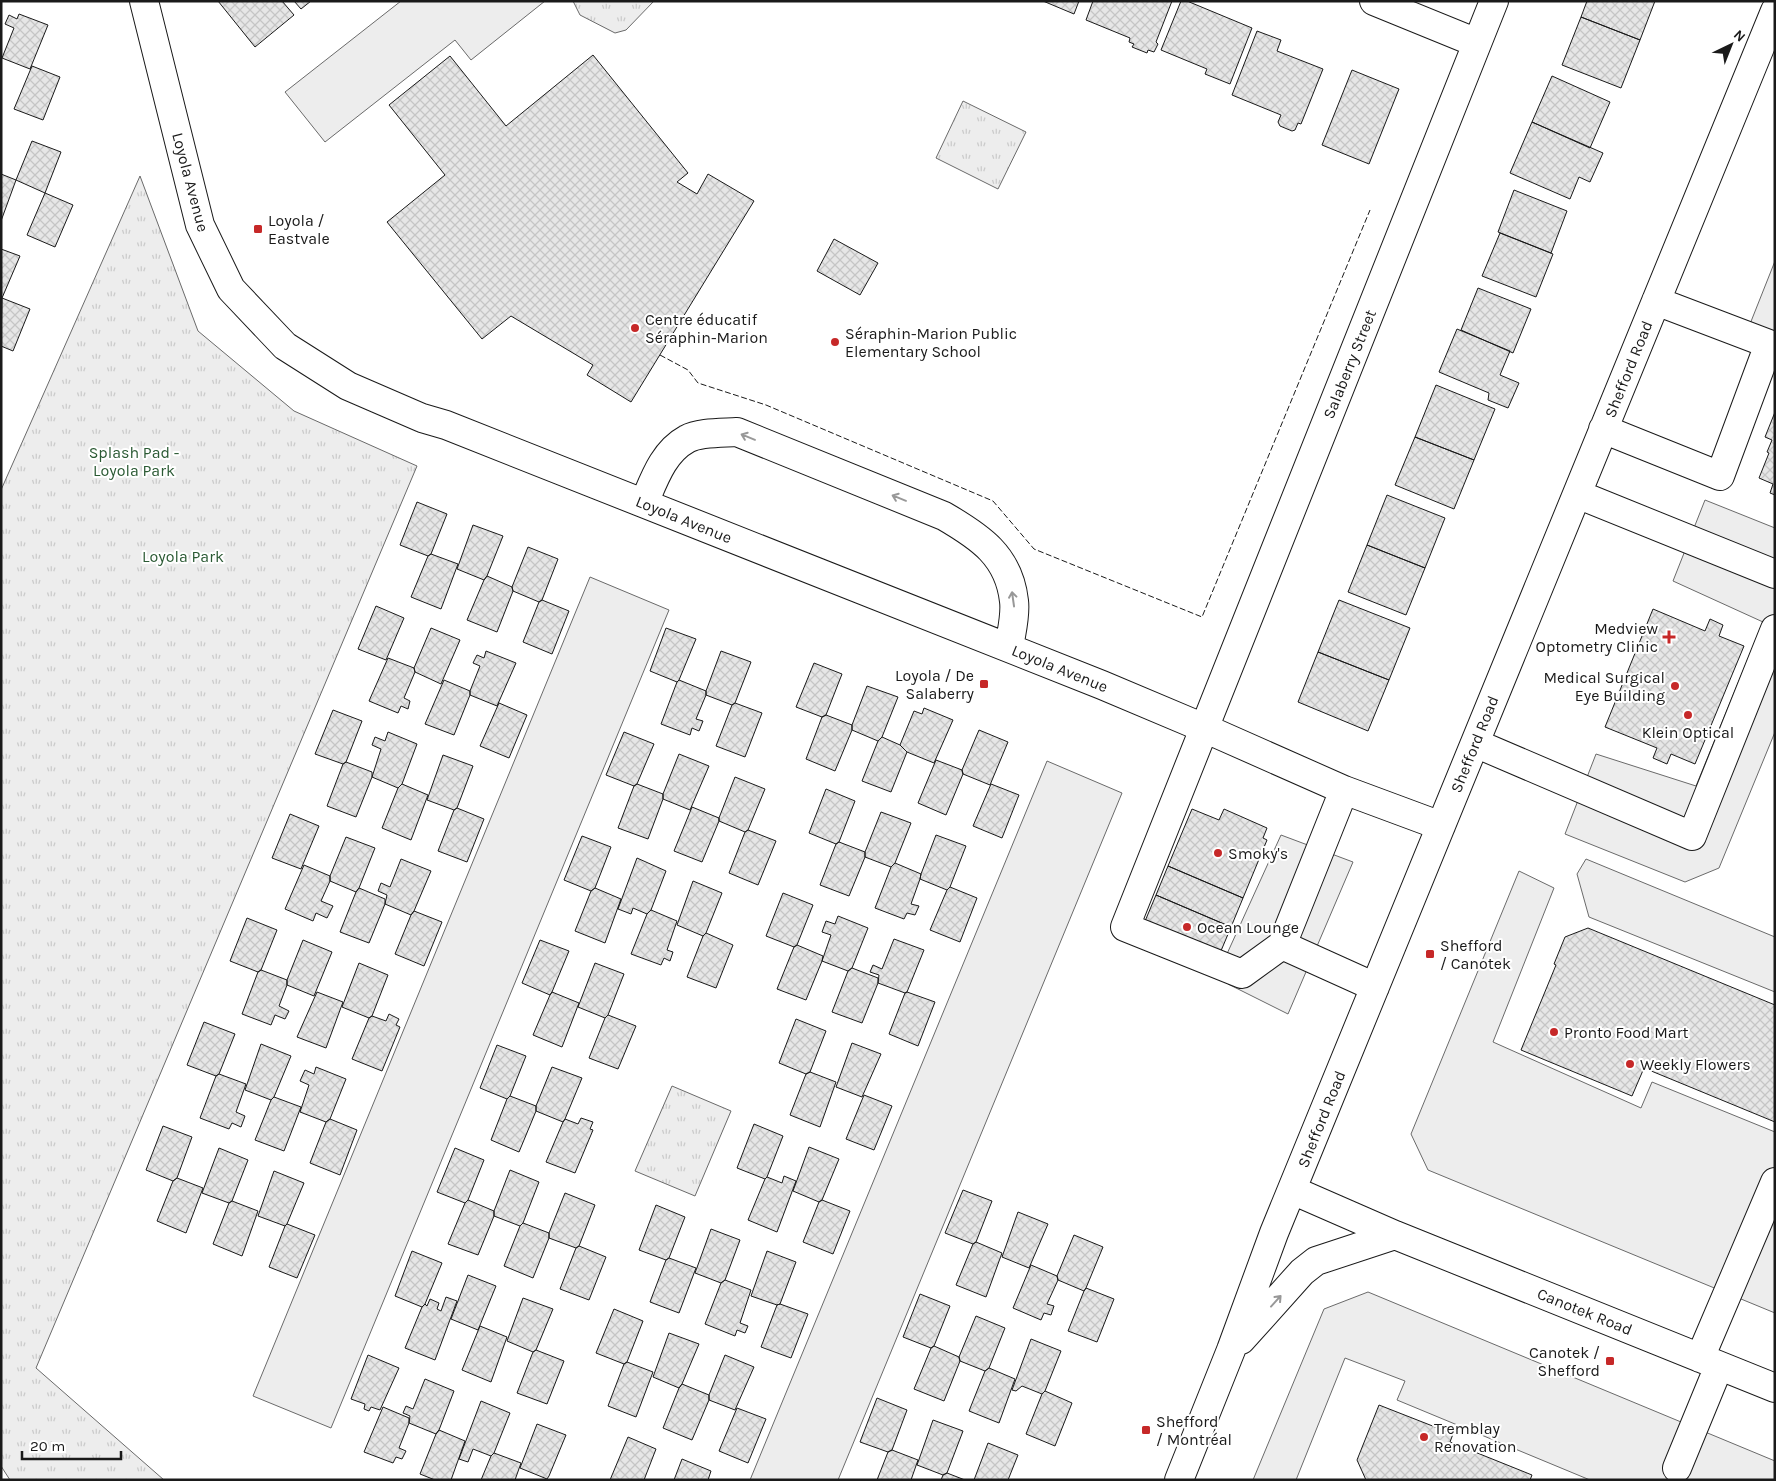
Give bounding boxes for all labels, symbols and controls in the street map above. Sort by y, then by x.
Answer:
north arrow [1706,20,1756,70]
text: N [1730,26,1749,46]
street label: Loyola Avenue [168,130,213,234]
place label: Loyola / Eastvale [268,211,330,248]
marker: Loyola / Eastvale [252,223,264,235]
street label: Salaberry Street [1319,307,1380,422]
place label: Centre éducatif Séraphin-Marion [645,310,768,347]
street label: Shefford Road [1600,318,1657,421]
marker: Centre éducatif Séraphin-Marion [629,322,641,334]
place label: Séraphin-Marion Public Elementary School [845,324,1017,361]
marker: Séraphin-Marion Public Elementary School [829,336,841,348]
one-way arrow [741,432,757,441]
park label: Splash Pad - Loyola Park [89,443,179,480]
street label: Loyola Avenue [633,492,735,547]
one-way arrow [892,492,907,502]
park label: Loyola Park [142,547,224,566]
one-way arrow [1008,592,1018,608]
place label: Medview Optometry Clinic [1536,619,1658,656]
marker: Medview Optometry Clinic [1662,630,1676,644]
street label: Loyola Avenue [1009,641,1111,696]
place label: Loyola / De Salaberry [895,666,975,703]
place label: Medical Surgical Eye Building [1543,668,1665,705]
marker: Loyola / De Salaberry [978,678,990,690]
marker: Medical Surgical Eye Building [1669,680,1681,692]
street label: Shefford Road [1446,693,1503,796]
marker: Klein Optical [1682,709,1694,721]
place label: Klein Optical [1642,723,1734,742]
place label: Smoky's [1228,844,1288,863]
marker: Smoky's [1212,847,1224,859]
place label: Ocean Lounge [1197,918,1299,937]
marker: Ocean Lounge [1181,921,1193,933]
place label: Shefford / Canotek [1440,936,1511,973]
marker: Shefford / Canotek [1424,948,1436,960]
place label: Pronto Food Mart [1564,1023,1688,1042]
marker: Pronto Food Mart [1548,1026,1560,1038]
place label: Weekly Flowers [1640,1055,1751,1074]
marker: Weekly Flowers [1624,1058,1636,1070]
street label: Shefford Road [1293,1068,1350,1171]
street label: Canotek Road [1534,1284,1635,1339]
one-way arrow [1270,1295,1282,1308]
place label: Canotek / Shefford [1529,1343,1600,1380]
marker: Canotek / Shefford [1604,1355,1616,1367]
place label: Shefford / Montréal [1156,1412,1232,1449]
place label: Tremblay Renovation [1434,1419,1516,1456]
marker: Shefford / Montréal [1140,1424,1152,1436]
scale bar [22,1428,121,1460]
marker: Tremblay Renovation [1418,1431,1430,1443]
text: 20 m [30,1437,65,1455]

